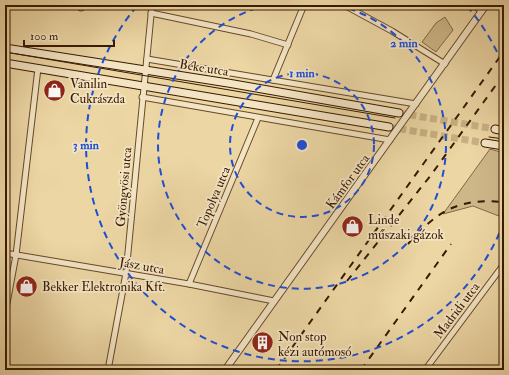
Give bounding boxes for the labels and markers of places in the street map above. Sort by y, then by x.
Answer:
place label: Vanilin Cukrászda [70,76,126,107]
shop icon: Vanilin Cukrászda [41,77,67,103]
centre of rings [295,138,309,152]
place label: Linde műszaki gázok [368,212,444,243]
shop icon: Linde műszaki gázok [340,213,366,239]
shop icon: Bekker Elektronika Kft. [14,273,40,299]
place label: Bekker Elektronika Kft. [42,279,165,295]
place label: Non stop kézi autómosó [278,329,351,360]
building icon: Non stop kézi autómosó [249,330,275,356]

